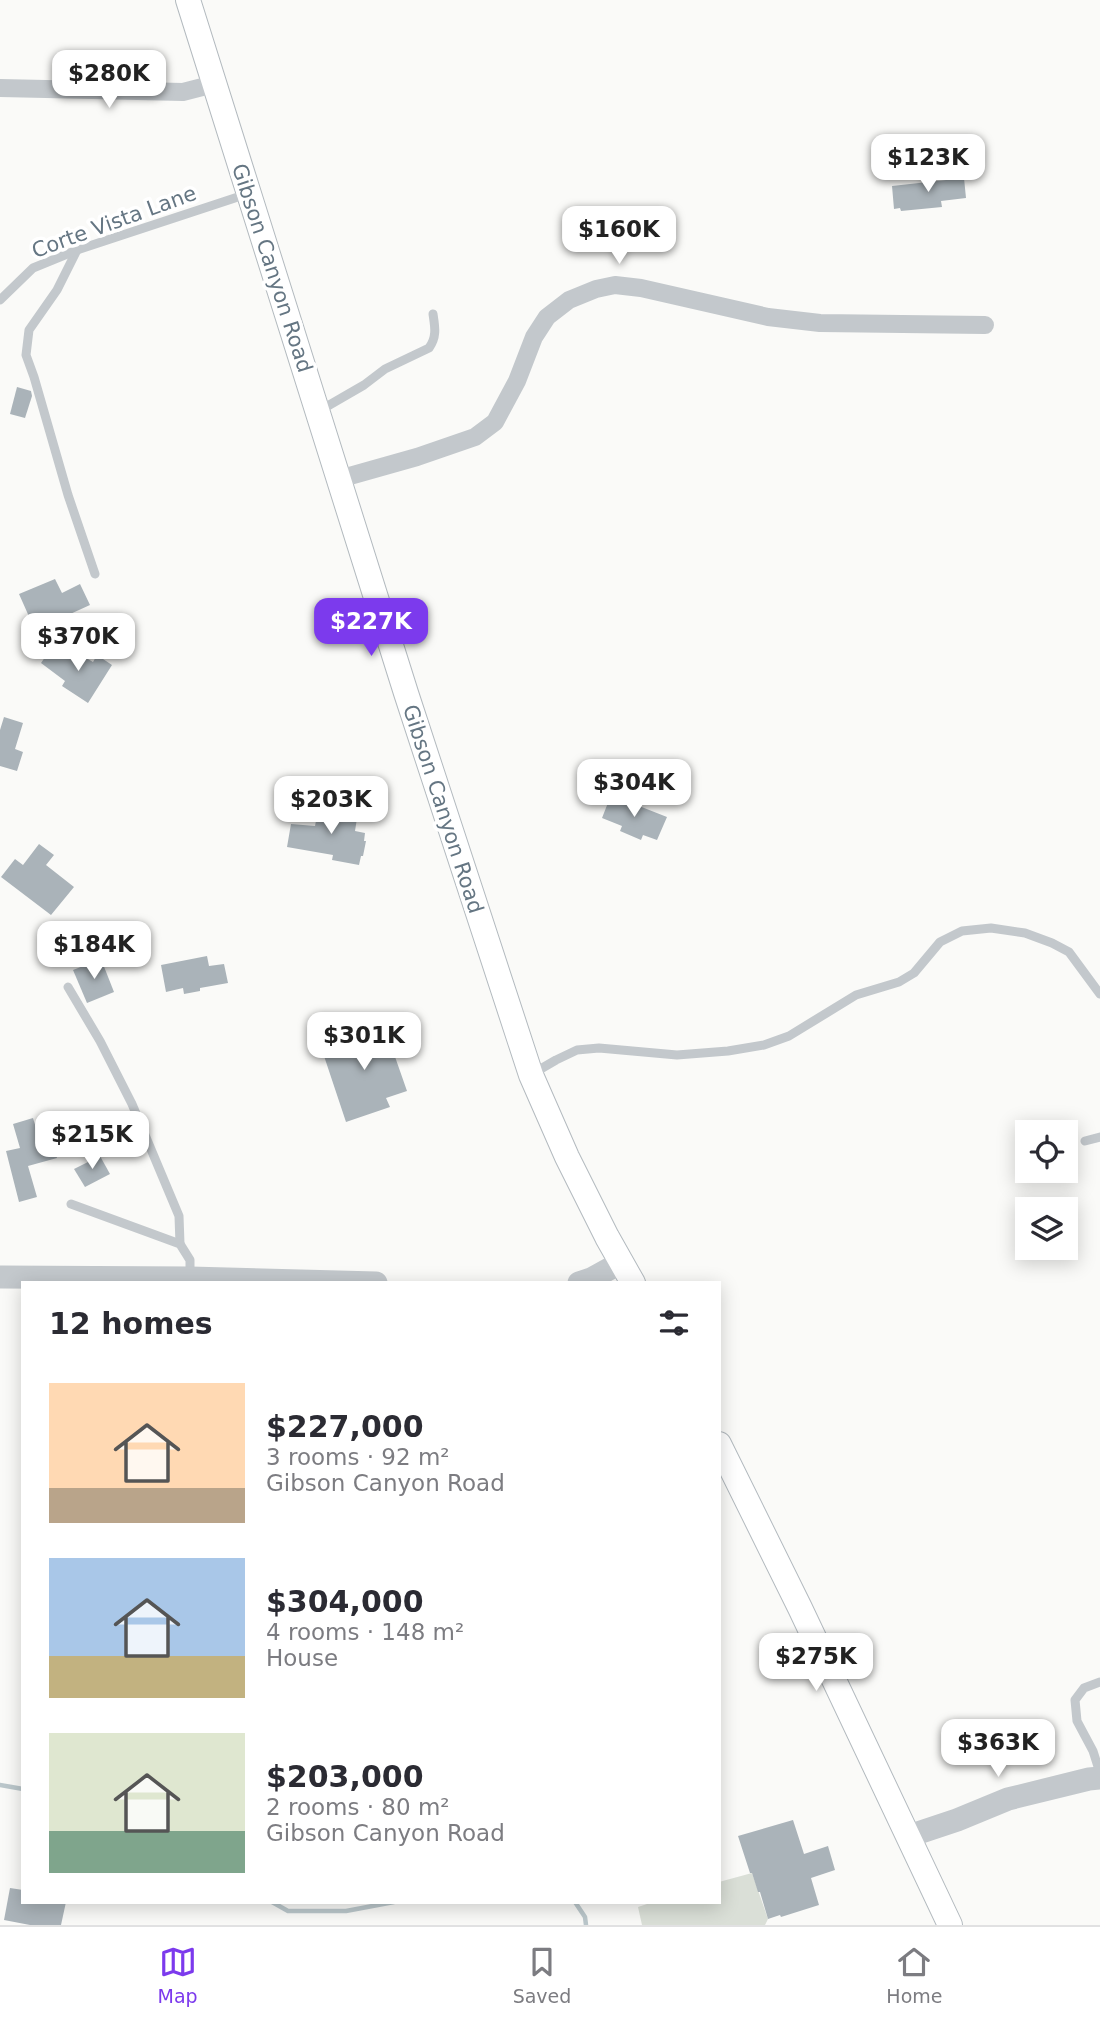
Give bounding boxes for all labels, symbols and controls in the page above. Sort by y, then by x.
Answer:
pin: $280K [60,50,158,110]
text: $280K [68,60,150,86]
pin: $123K [879,134,977,194]
text: $123K [887,144,969,170]
street label: Gibson Canyon Road [227,161,317,375]
street label: Corte Vista Lane [29,181,199,263]
pin: $160K [570,206,668,266]
text: $160K [578,216,660,242]
pin: $227K [322,598,420,658]
text: $227K [330,608,412,634]
pin: $370K [29,614,127,673]
text: $370K [37,623,119,649]
street label: Gibson Canyon Road [398,702,488,916]
pin: $304K [585,760,683,819]
text: $304K [593,769,675,795]
pin: $203K [282,776,380,836]
text: $203K [290,786,372,812]
pin: $184K [45,922,143,981]
text: $184K [53,931,135,957]
pin: $301K [315,1012,413,1072]
text: $301K [323,1022,405,1048]
pin: $215K [43,1112,141,1171]
map controls [1015,1120,1078,1260]
button: locate [1015,1120,1078,1183]
text: $215K [51,1121,133,1147]
button: layers [1015,1197,1078,1260]
icon: filters [655,1304,693,1342]
text: 12 homes [49,1306,213,1341]
text: $227,000 [266,1409,424,1444]
icon: home [105,1411,189,1495]
text: 3 rooms · 92 m² [266,1444,450,1470]
text: Gibson Canyon Road [266,1470,505,1496]
text: $304,000 [266,1584,424,1619]
icon: home [105,1586,189,1670]
text: 4 rooms · 148 m² [266,1619,464,1645]
pin: $275K [767,1634,865,1693]
text: $275K [775,1643,857,1669]
text: House [266,1645,338,1671]
pin: $363K [949,1720,1047,1779]
text: $363K [957,1729,1039,1755]
text: $203,000 [266,1759,424,1794]
icon: home [105,1761,189,1845]
text: 2 rooms · 80 m² [266,1794,450,1820]
text: Gibson Canyon Road [266,1820,505,1846]
tab: Map [158,1943,198,2007]
tab: Saved [513,1943,571,2007]
tab: Home [886,1943,942,2007]

